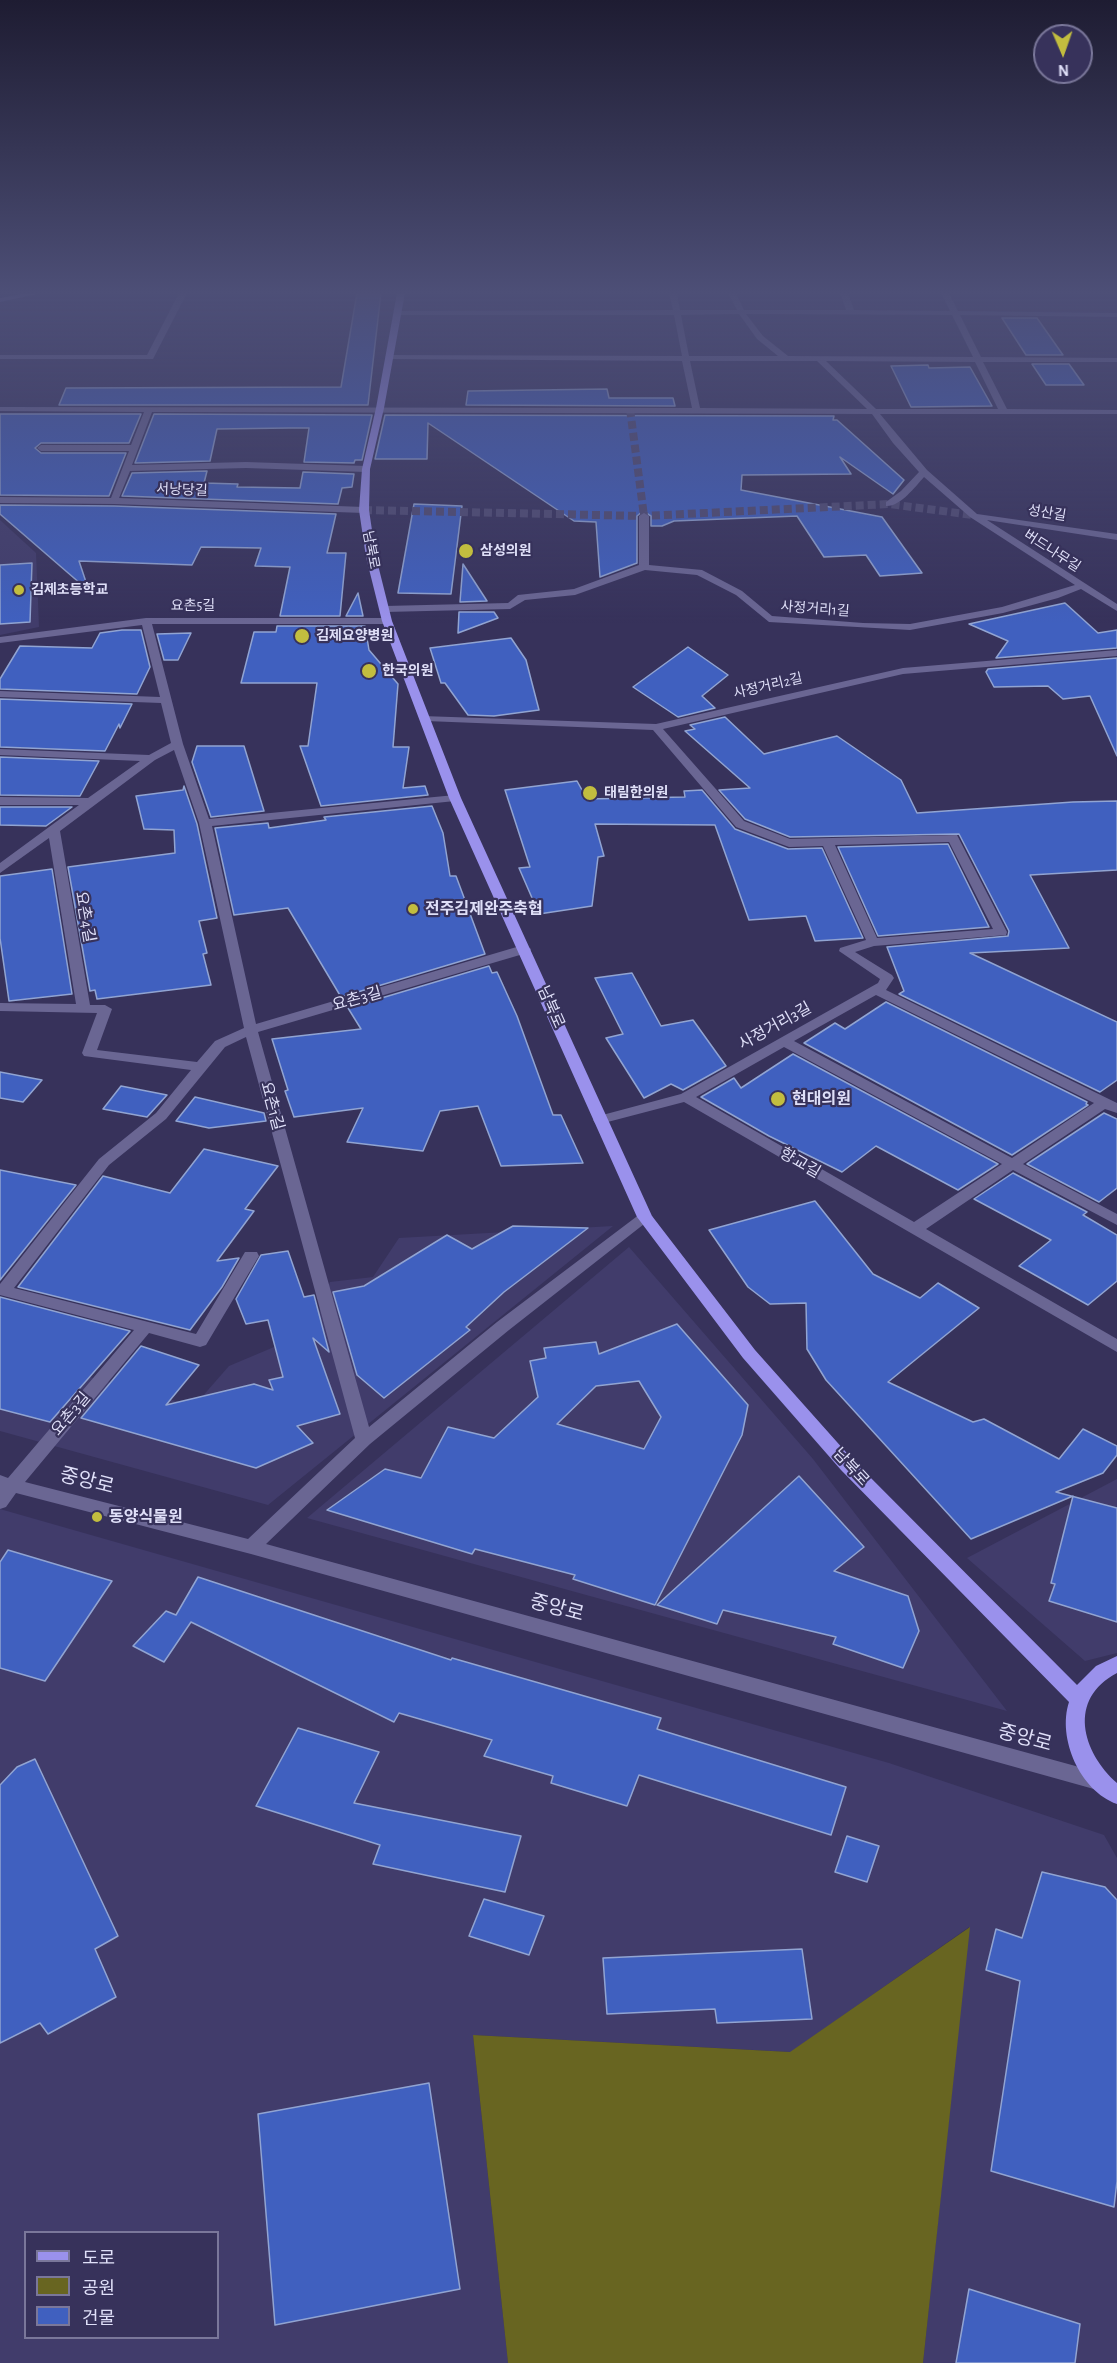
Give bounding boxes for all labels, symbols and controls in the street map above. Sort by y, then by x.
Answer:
north arrow [1033,24,1093,84]
text: N [1058,62,1069,78]
street label: 서낭당길 [156,481,208,499]
street label: 성산길 [1027,502,1067,524]
street label: 버드나무길 [1020,526,1084,576]
street label: 남북로 [359,529,383,571]
marker: 삼성의원 [457,542,475,560]
place label: 삼성의원 [480,543,532,559]
place label: 김제초등학교 [31,582,108,598]
marker: 김제초등학교 [12,583,26,597]
street label: 요촌5길 [171,598,215,614]
street label: 사정거리1길 [780,598,850,620]
marker: 김제요양병원 [293,627,311,645]
place label: 김제요양병원 [316,628,393,644]
marker: 한국의원 [360,662,378,680]
place label: 한국의원 [382,663,434,679]
street label: 사정거리2길 [732,670,804,702]
marker: 태림한의원 [581,784,599,802]
place label: 태림한의원 [604,785,668,801]
street label: 요촌4길 [71,890,99,944]
place label: 전주김제완주축협 [425,899,543,919]
marker: 전주김제완주축협 [406,902,420,916]
street label: 요촌3길 [330,983,384,1015]
street label: 남북로 [533,983,569,1031]
street label: 사정거리3길 [735,998,815,1054]
street label: 요촌1길 [256,1080,288,1132]
place label: 현대의원 [792,1089,851,1109]
marker: 현대의원 [769,1090,787,1108]
street label: 향교길 [776,1144,824,1182]
street label: 요촌3길 [47,1388,95,1440]
street label: 남북로 [829,1444,873,1490]
street label: 중앙로 [57,1463,117,1499]
place label: 동양식물원 [109,1507,183,1527]
marker: 동양식물원 [90,1510,104,1524]
street label: 중앙로 [527,1589,587,1627]
street label: 중앙로 [995,1719,1055,1757]
legend [24,2231,219,2339]
text: 도로 [82,2250,115,2268]
text: 공원 [82,2280,115,2298]
text: 건물 [82,2310,115,2328]

